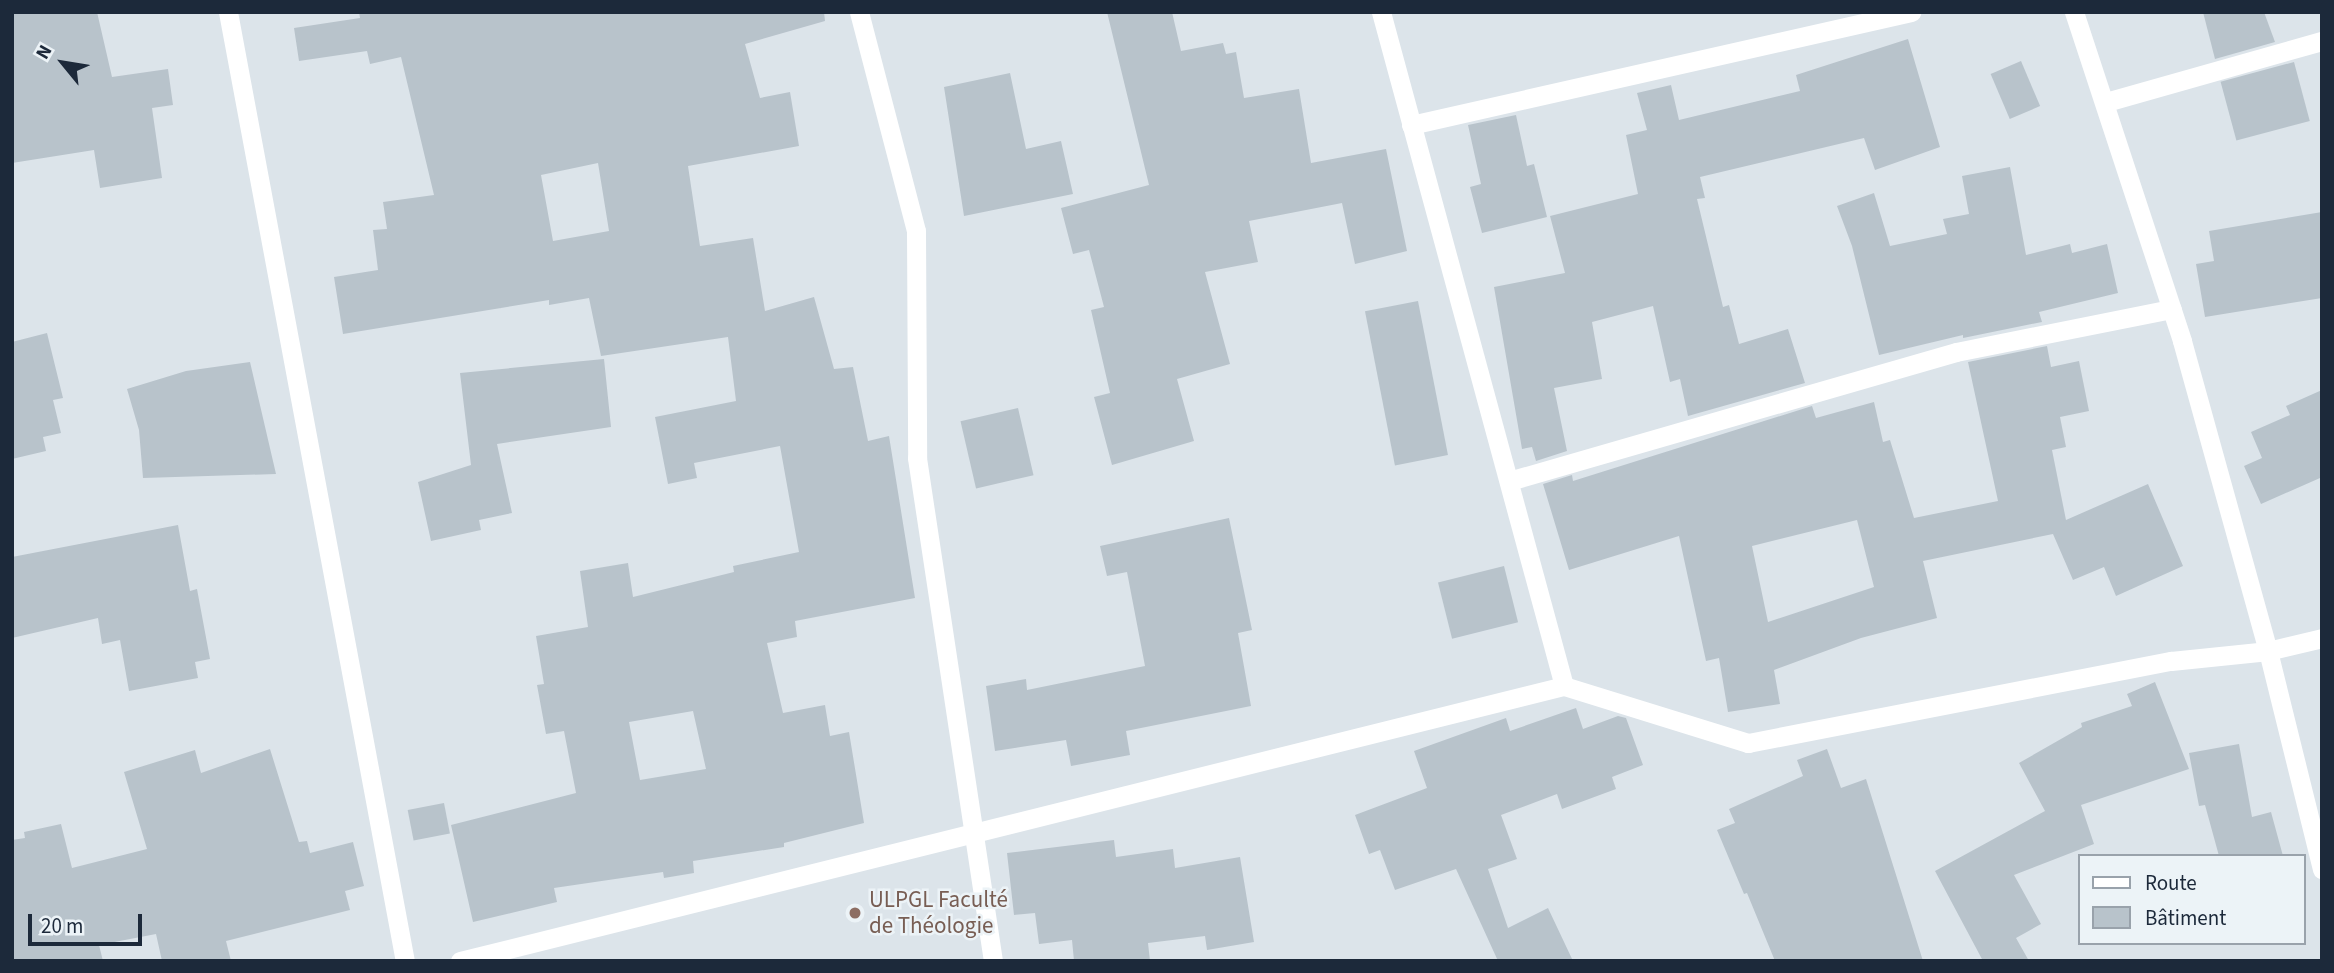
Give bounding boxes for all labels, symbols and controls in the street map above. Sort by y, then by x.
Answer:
north arrow [28,28,98,98]
text: N [30,40,59,64]
legend [2078,854,2306,945]
text: Route [2145,868,2197,898]
place label: ULPGL Faculté de Théologie [869,886,1008,940]
scale bar [32,900,145,944]
text: Bâtiment [2145,903,2226,933]
marker: ULPGL Faculté de Théologie [847,905,863,921]
text: 20 m [41,911,83,941]

